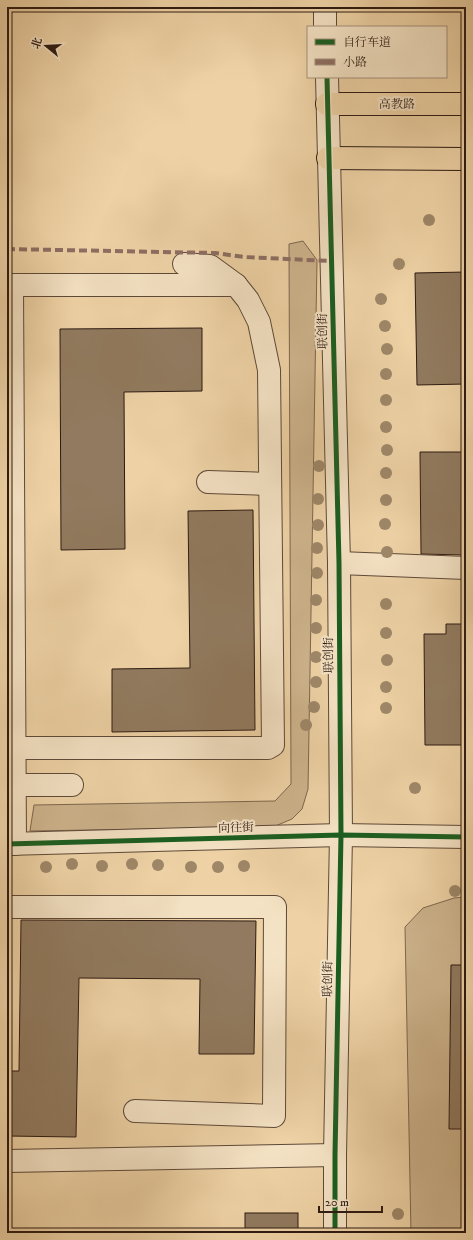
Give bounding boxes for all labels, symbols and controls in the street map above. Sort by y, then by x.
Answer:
north arrow [26,26,66,66]
legend [307,26,447,78]
text: 自行车道 [343,35,391,50]
text: 北 [29,36,46,51]
text: 小路 [343,55,367,70]
street label: 高教路 [379,97,415,112]
street label: 联创街 [315,312,331,349]
street label: 联创街 [321,636,337,673]
street label: 向往街 [218,820,255,836]
street label: 联创街 [320,960,336,997]
scale bar [319,1188,382,1214]
text: 20 m [325,1195,349,1210]

